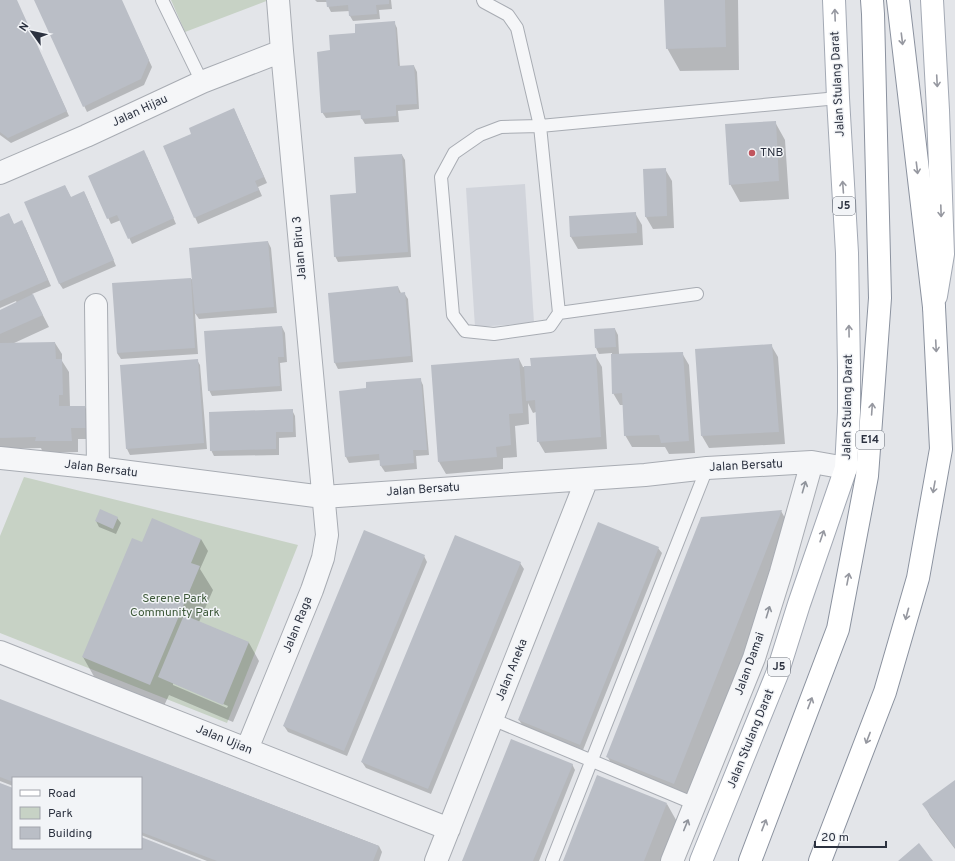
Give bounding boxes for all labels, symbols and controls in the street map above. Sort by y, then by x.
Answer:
one-way arrow [831,9,839,22]
north arrow [12,12,52,52]
text: N [16,20,32,34]
street label: Jalan Stulang Darat [827,31,849,137]
one-way arrow [898,32,906,45]
one-way arrow [933,74,940,87]
street label: Jalan Hijau [109,91,171,131]
place label: TNB [760,145,783,161]
marker: TNB [747,148,757,158]
one-way arrow [914,161,921,174]
one-way arrow [840,181,847,194]
road number: J5 [833,197,855,215]
one-way arrow [938,204,945,217]
street label: Jalan Biru 3 [289,215,311,281]
one-way arrow [845,325,853,338]
one-way arrow [932,339,940,352]
street label: Jalan Stulang Darat [839,354,857,460]
one-way arrow [868,403,876,416]
road number: E14 [856,431,884,449]
street label: Jalan Bersatu [709,456,783,476]
street label: Jalan Bersatu [63,457,139,481]
street label: Jalan Bersatu [386,479,460,501]
one-way arrow [930,480,938,493]
one-way arrow [801,481,809,494]
one-way arrow [819,531,827,543]
one-way arrow [844,573,852,586]
park label: Serene Park Community Park [130,591,220,621]
street label: Jalan Raga [279,594,317,656]
one-way arrow [765,606,772,619]
one-way arrow [903,607,910,620]
street label: Jalan Damai [731,630,769,698]
street label: Jalan Aneka [492,637,532,703]
road number: J5 [768,658,790,676]
street label: Jalan Stulang Darat [724,687,778,791]
one-way arrow [806,698,814,710]
street label: Jalan Ujian [193,721,255,759]
one-way arrow [863,731,871,743]
legend [12,777,142,849]
text: Road [48,786,76,802]
text: Park [48,806,73,822]
one-way arrow [683,819,691,831]
one-way arrow [760,819,768,831]
scale bar [815,823,886,849]
text: Building [48,826,92,842]
text: 20 m [821,830,849,846]

